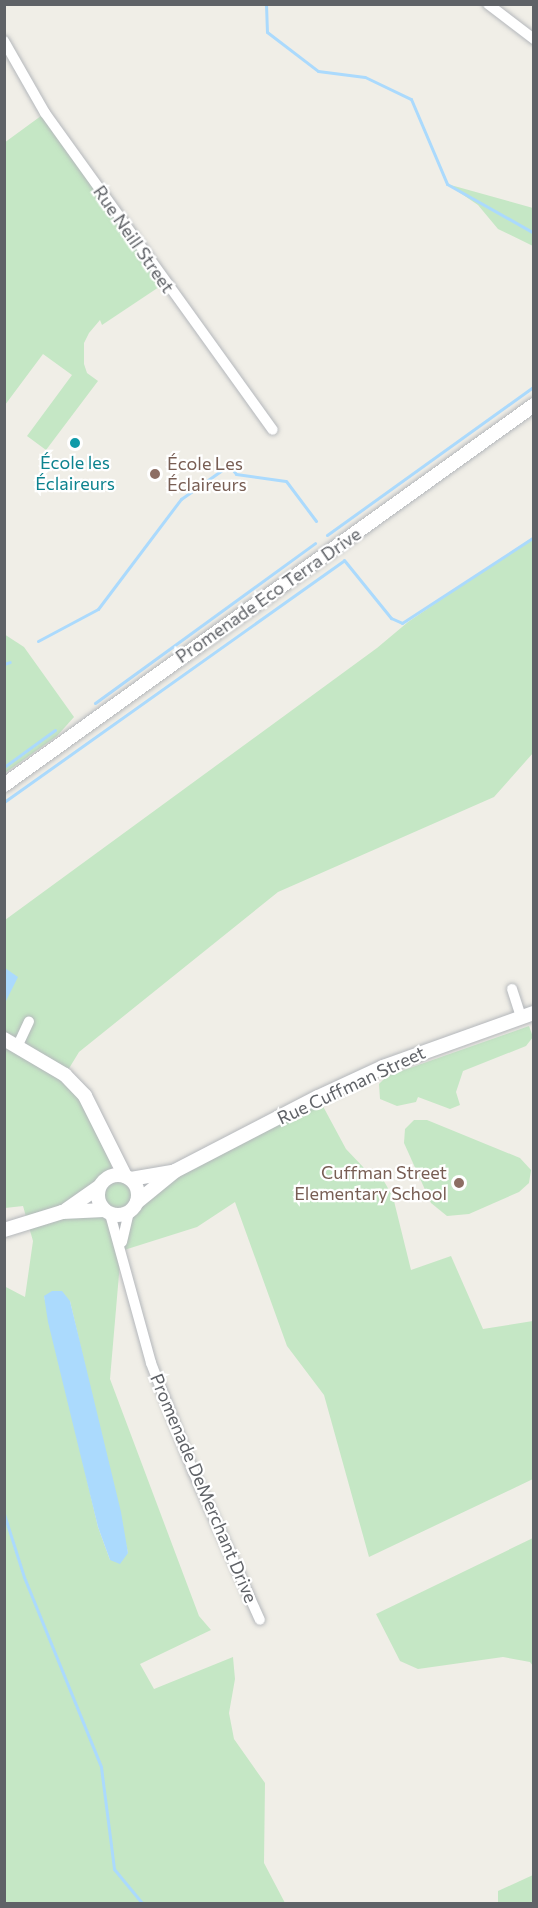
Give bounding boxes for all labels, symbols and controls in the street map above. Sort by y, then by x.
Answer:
street label: Rue Neill Street [89,181,179,297]
marker: École les Éclaireurs [68,436,82,450]
place label: École les Éclaireurs [35,452,115,494]
place label: École Les Éclaireurs [167,453,247,496]
marker: École Les Éclaireurs [148,467,162,481]
street label: Promenade Eco Terra Drive [171,523,365,667]
street label: Rue Cuffman Street [274,1041,428,1129]
place label: Cuffman Street Elementary School [294,1162,447,1204]
marker: Cuffman Street Elementary School [452,1176,466,1190]
street label: Promenade DeMerchant Drive [146,1370,262,1606]

